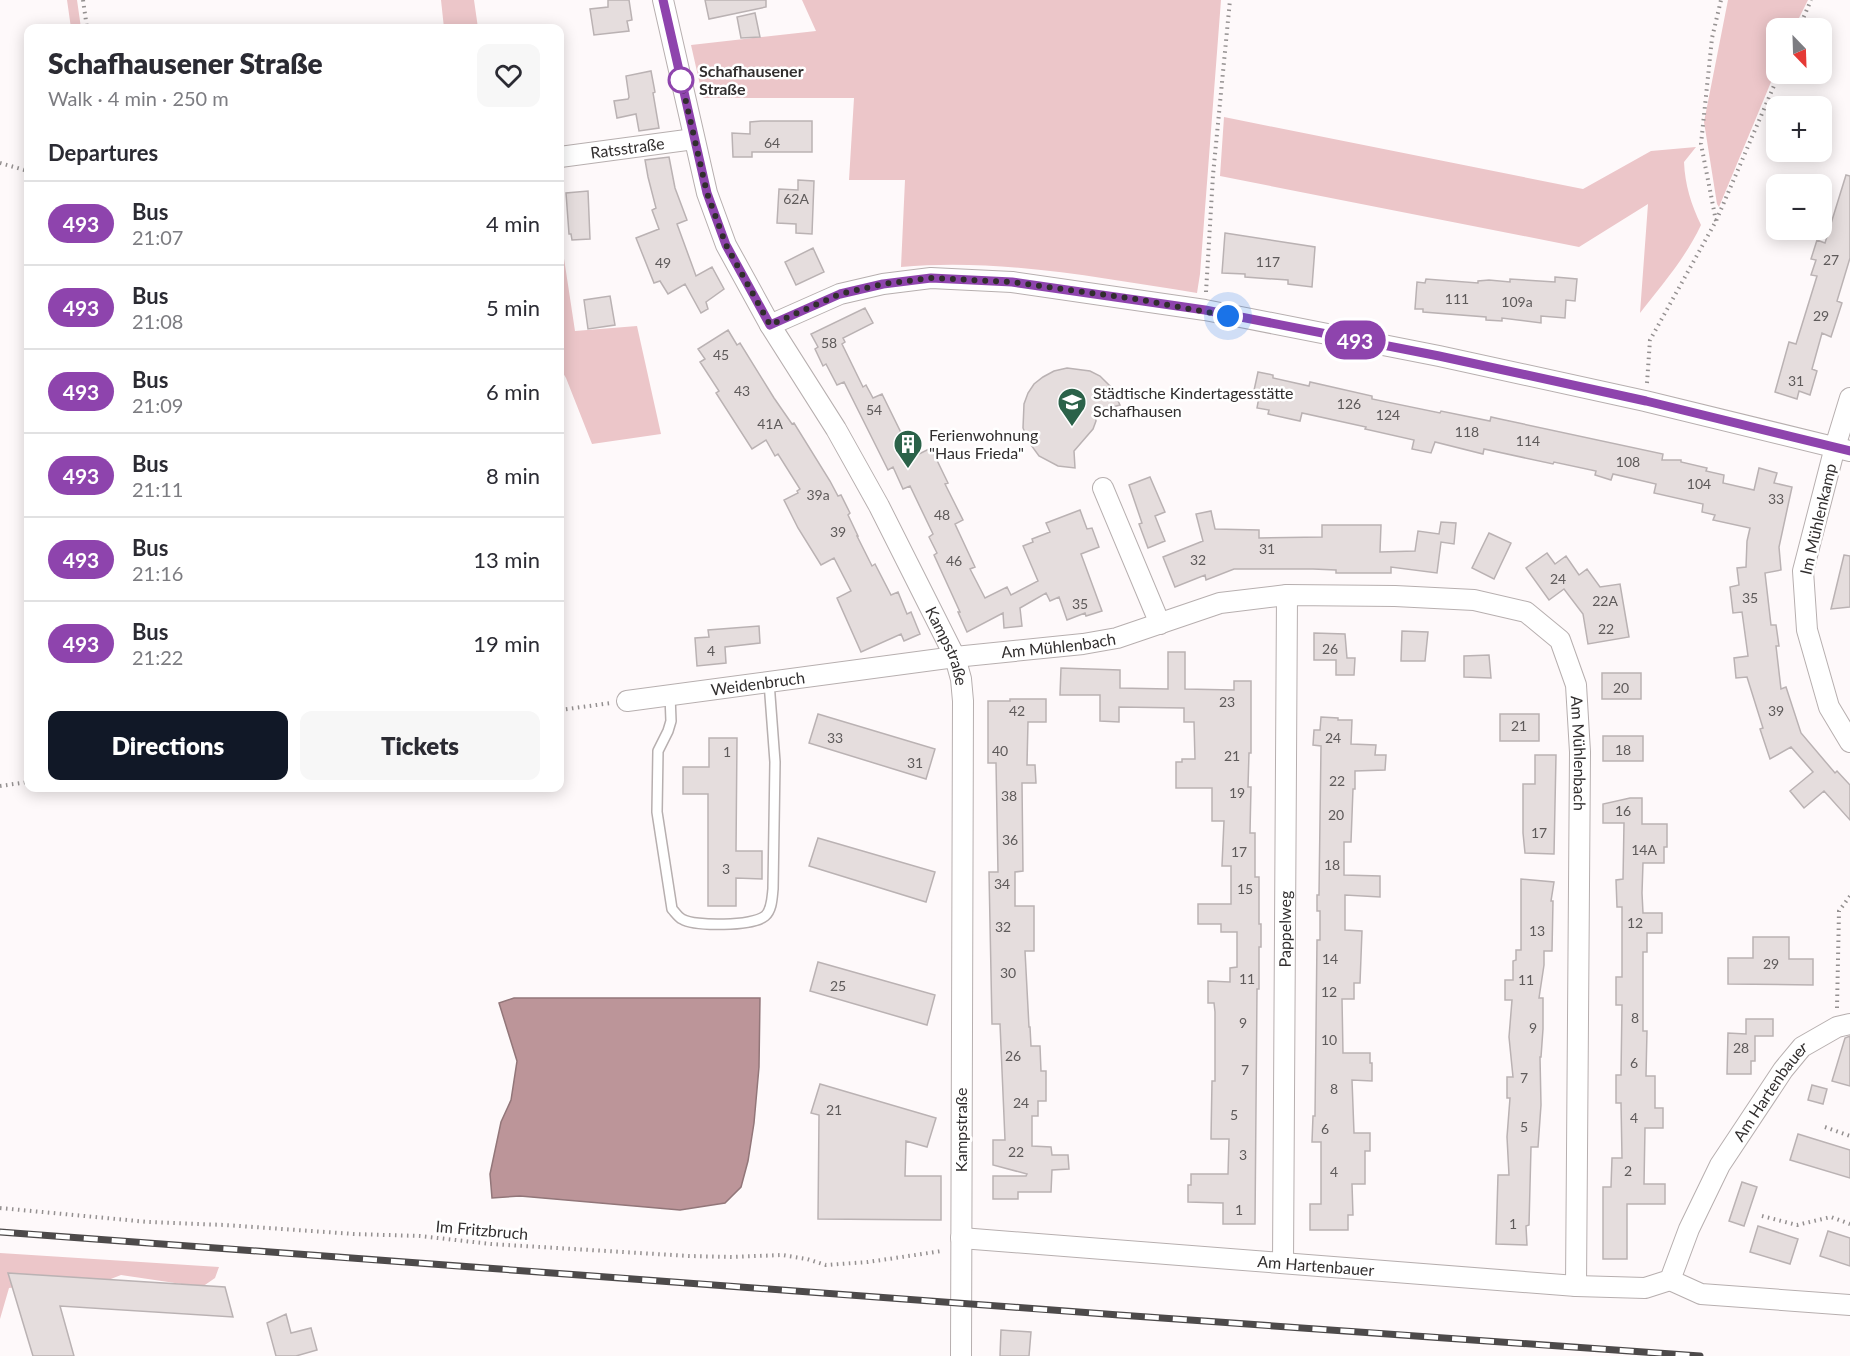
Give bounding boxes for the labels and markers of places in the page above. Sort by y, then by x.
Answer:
place label: Schafhausener Straße [699,61,804,98]
marker: Schafhausener Straße [668,67,694,93]
place label: Städtische Kindertagesstätte Schafhausen [1093,383,1294,420]
school or university icon: Städtische Kindertagesstätte Schafhausen [1056,386,1088,428]
place label: Ferienwohnung "Haus Frieda" [929,425,1038,462]
building icon: Ferienwohnung "Haus Frieda" [892,428,924,470]

